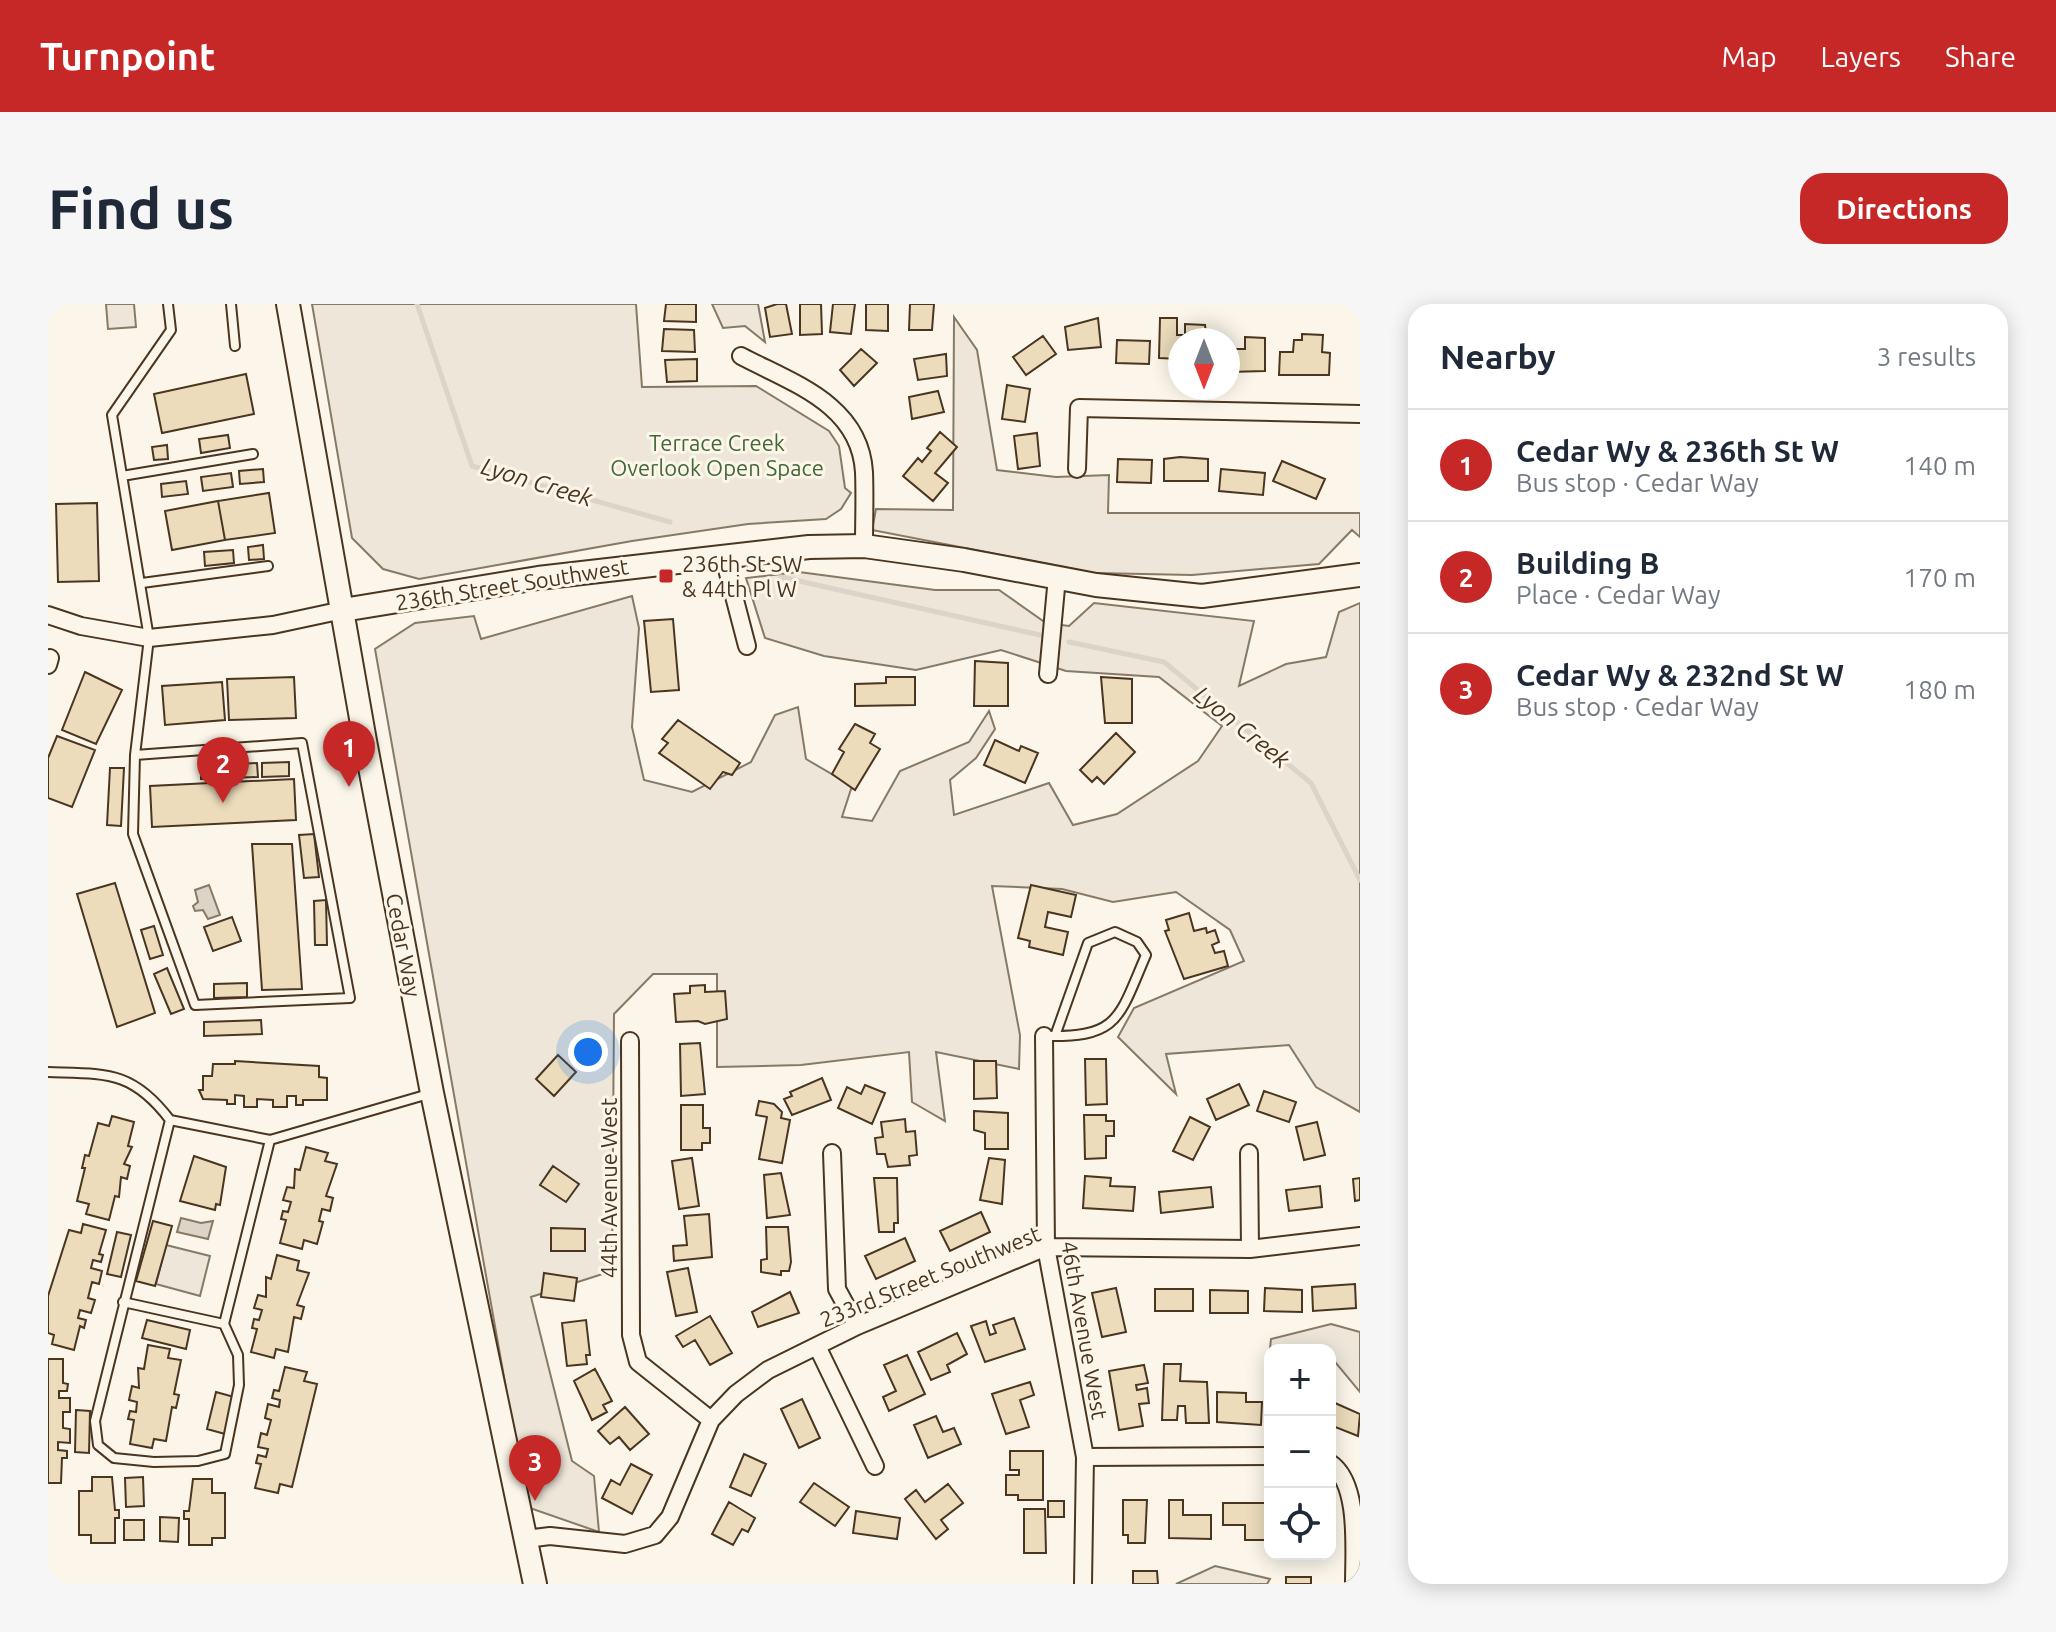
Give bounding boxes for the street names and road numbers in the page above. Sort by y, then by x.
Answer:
street label: 236th Street Southwest [394,553,631,615]
street label: Cedar Way [382,891,426,999]
street label: 44th Avenue West [596,1097,621,1278]
street label: 233rd Street Southwest [816,1220,1044,1332]
street label: 46th Avenue West [1057,1239,1113,1421]

